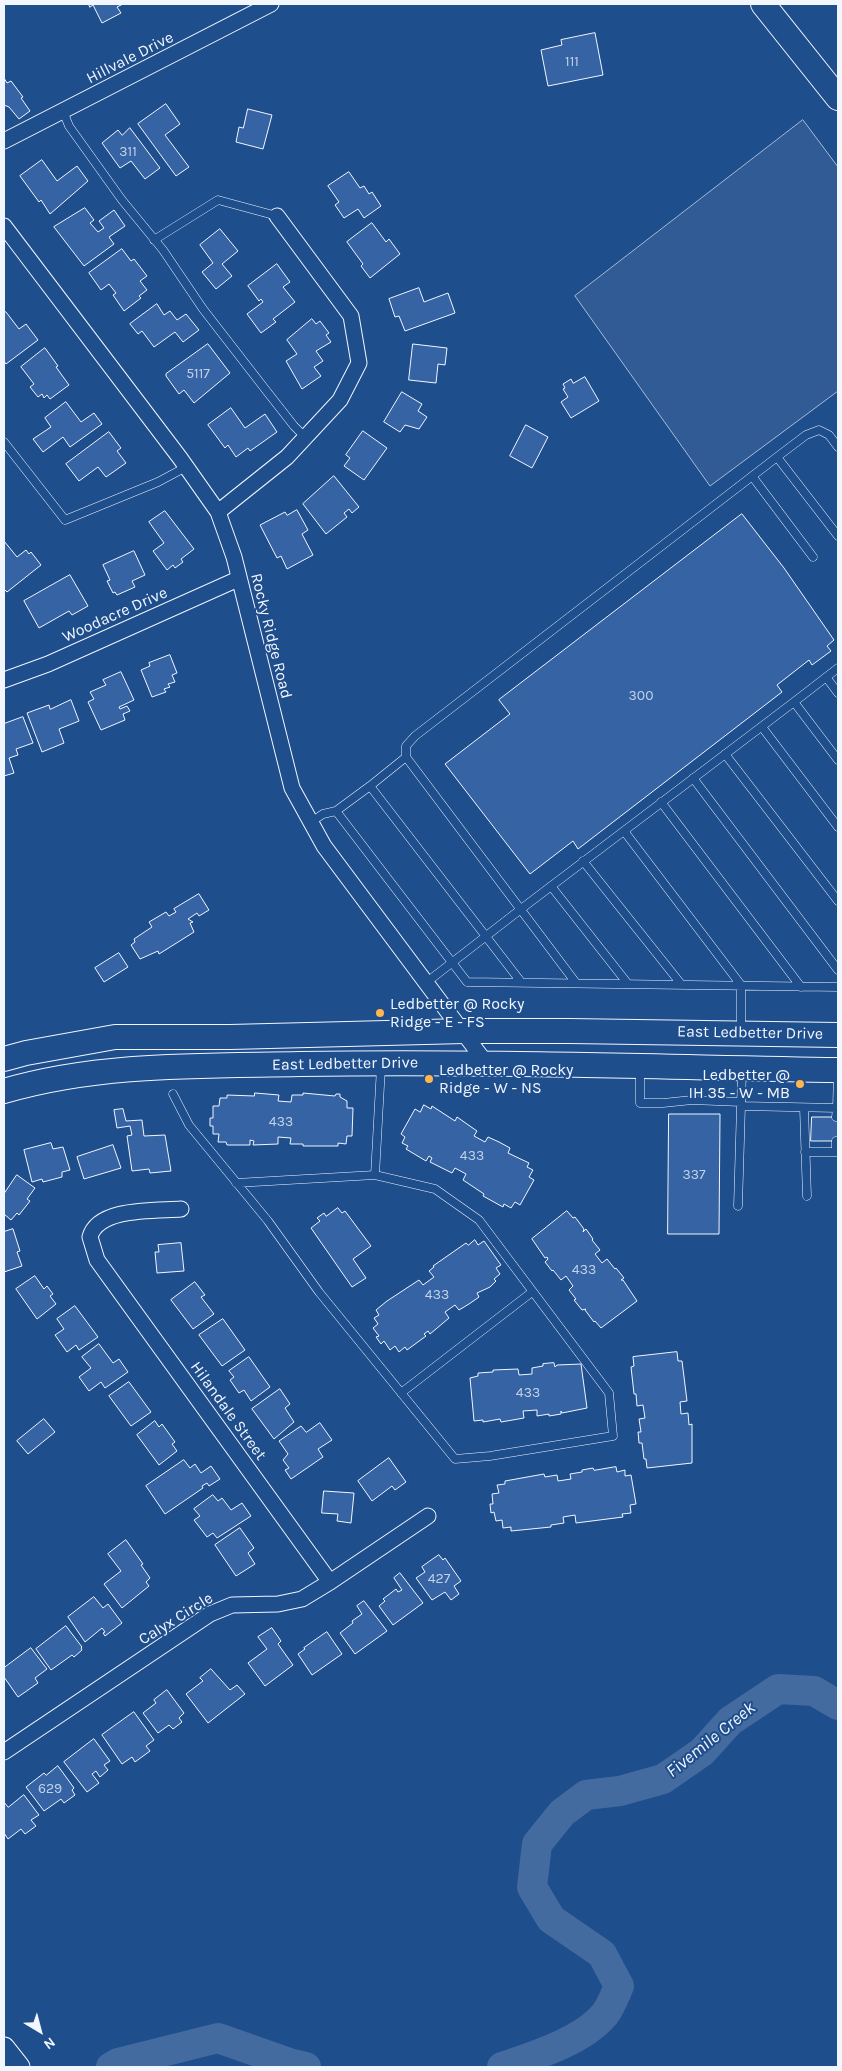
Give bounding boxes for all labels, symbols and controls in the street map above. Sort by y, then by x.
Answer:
street label: Hillvale Drive [83,28,177,88]
house number: 111 [565,54,579,70]
house number: 311 [119,144,137,160]
house number: 5117 [186,366,210,382]
street label: Rocky Ridge Road [246,571,296,701]
street label: Woodacre Drive [59,583,171,647]
house number: 300 [629,688,653,704]
place label: Ledbetter @ Rocky Ridge - E - FS [390,994,525,1032]
marker: Ledbetter @ Rocky Ridge - E - FS [374,1007,386,1019]
street label: East Ledbetter Drive [677,1022,823,1044]
street label: East Ledbetter Drive [272,1053,418,1075]
place label: Ledbetter @ Rocky Ridge - W - NS [439,1060,574,1098]
place label: Ledbetter @ IH 35 - W - MB [688,1065,790,1103]
marker: Ledbetter @ Rocky Ridge - W - NS [423,1073,435,1085]
marker: Ledbetter @ IH 35 - W - MB [794,1078,806,1090]
house number: 433 [269,1114,293,1130]
house number: 433 [460,1148,484,1164]
house number: 337 [682,1167,706,1183]
house number: 433 [572,1262,596,1278]
house number: 433 [425,1287,449,1303]
street label: Hilandale Street [186,1358,270,1464]
house number: 433 [516,1385,540,1401]
house number: 427 [428,1571,450,1587]
street label: Calyx Circle [135,1589,217,1649]
water label: Fivemile Creek [662,1697,760,1783]
house number: 629 [38,1781,62,1797]
north arrow [15,2006,65,2056]
text: N [40,2034,58,2053]

